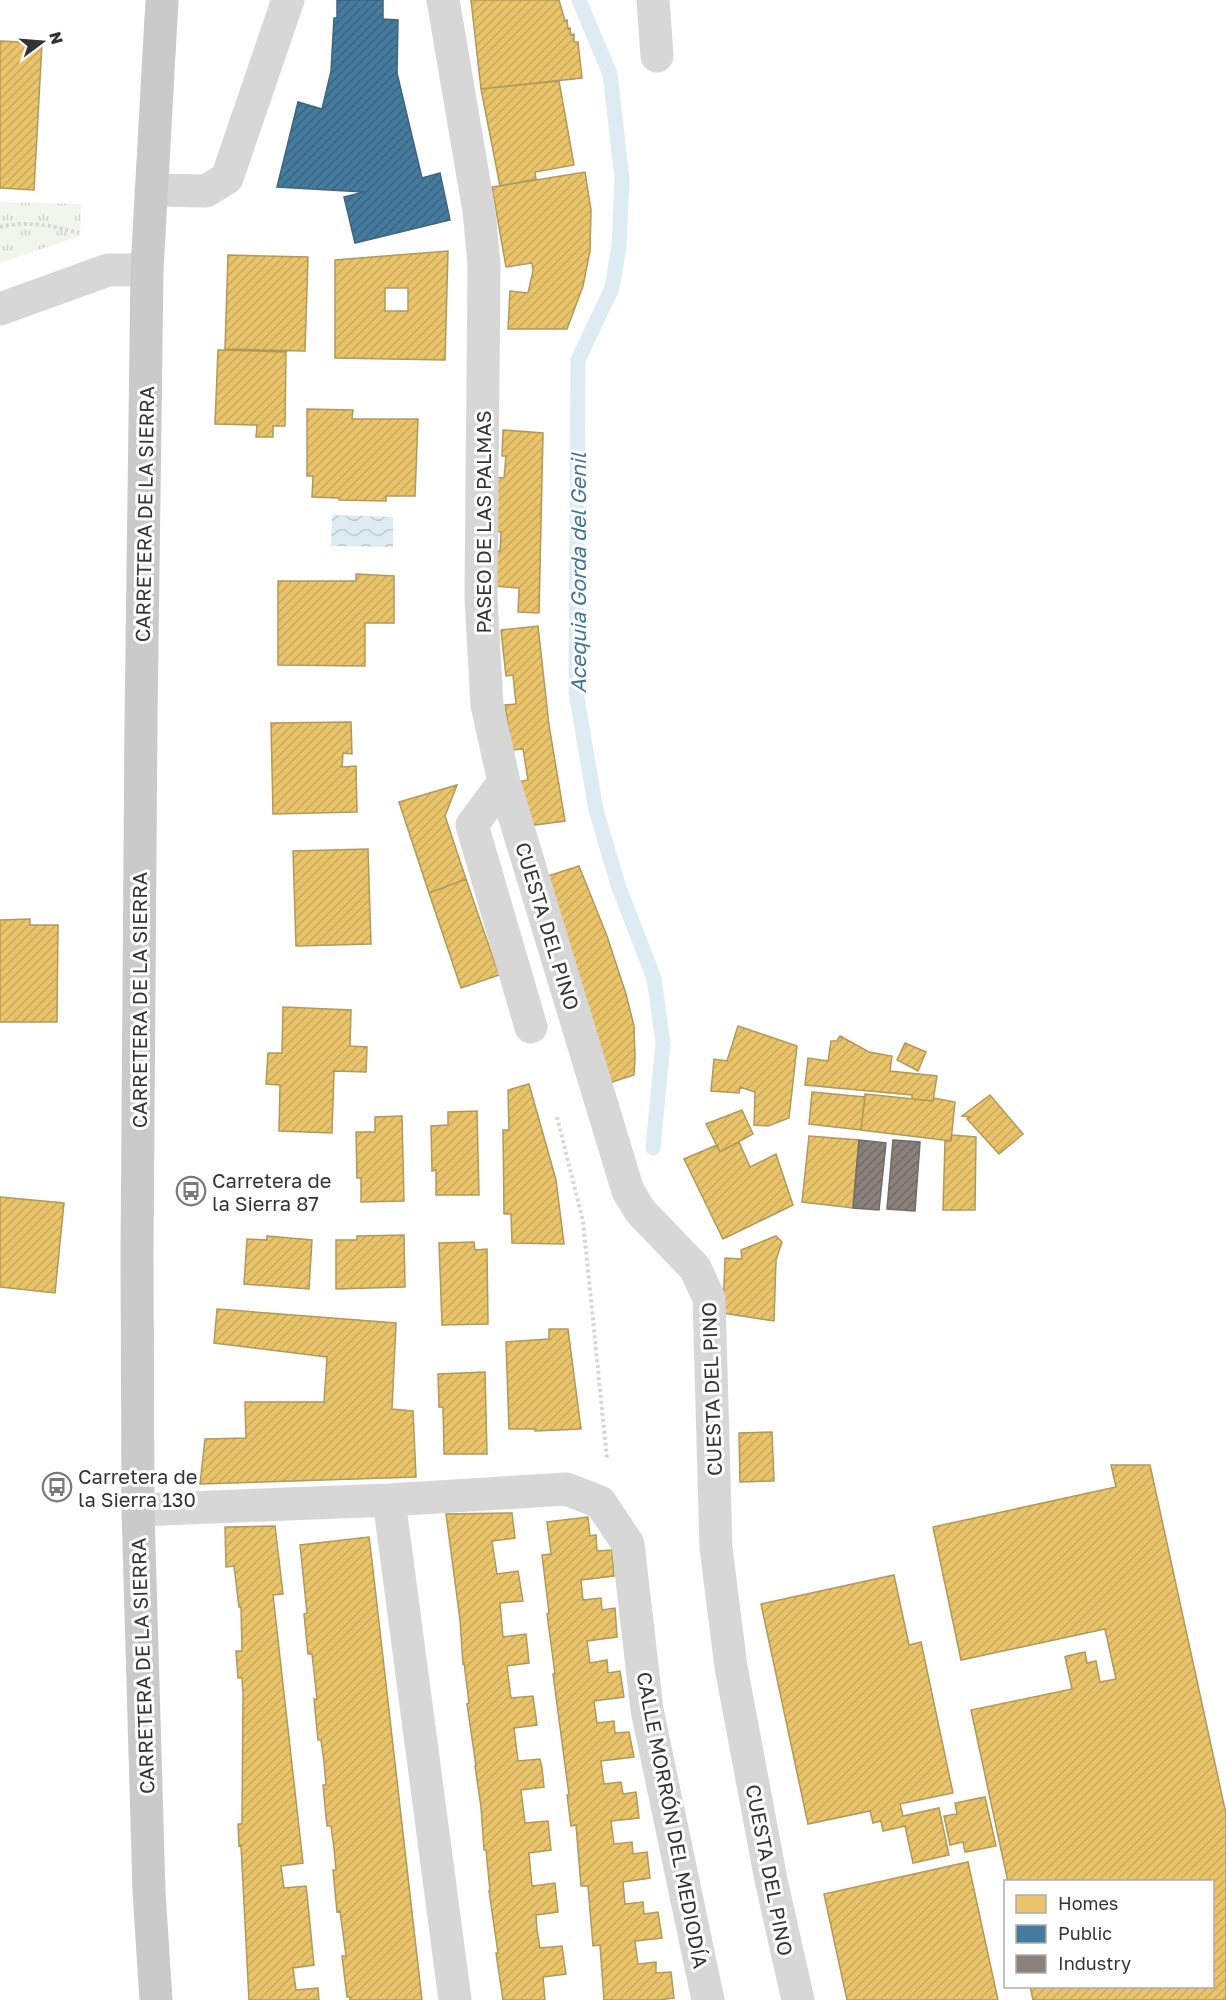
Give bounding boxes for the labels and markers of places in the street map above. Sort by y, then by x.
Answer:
place label: Carretera de la Sierra 87 [212,1168,331,1215]
bus stop icon: Carretera de la Sierra 87 [175,1175,207,1207]
place label: Carretera de la Sierra 130 [78,1464,197,1511]
bus stop icon: Carretera de la Sierra 130 [41,1471,73,1503]

